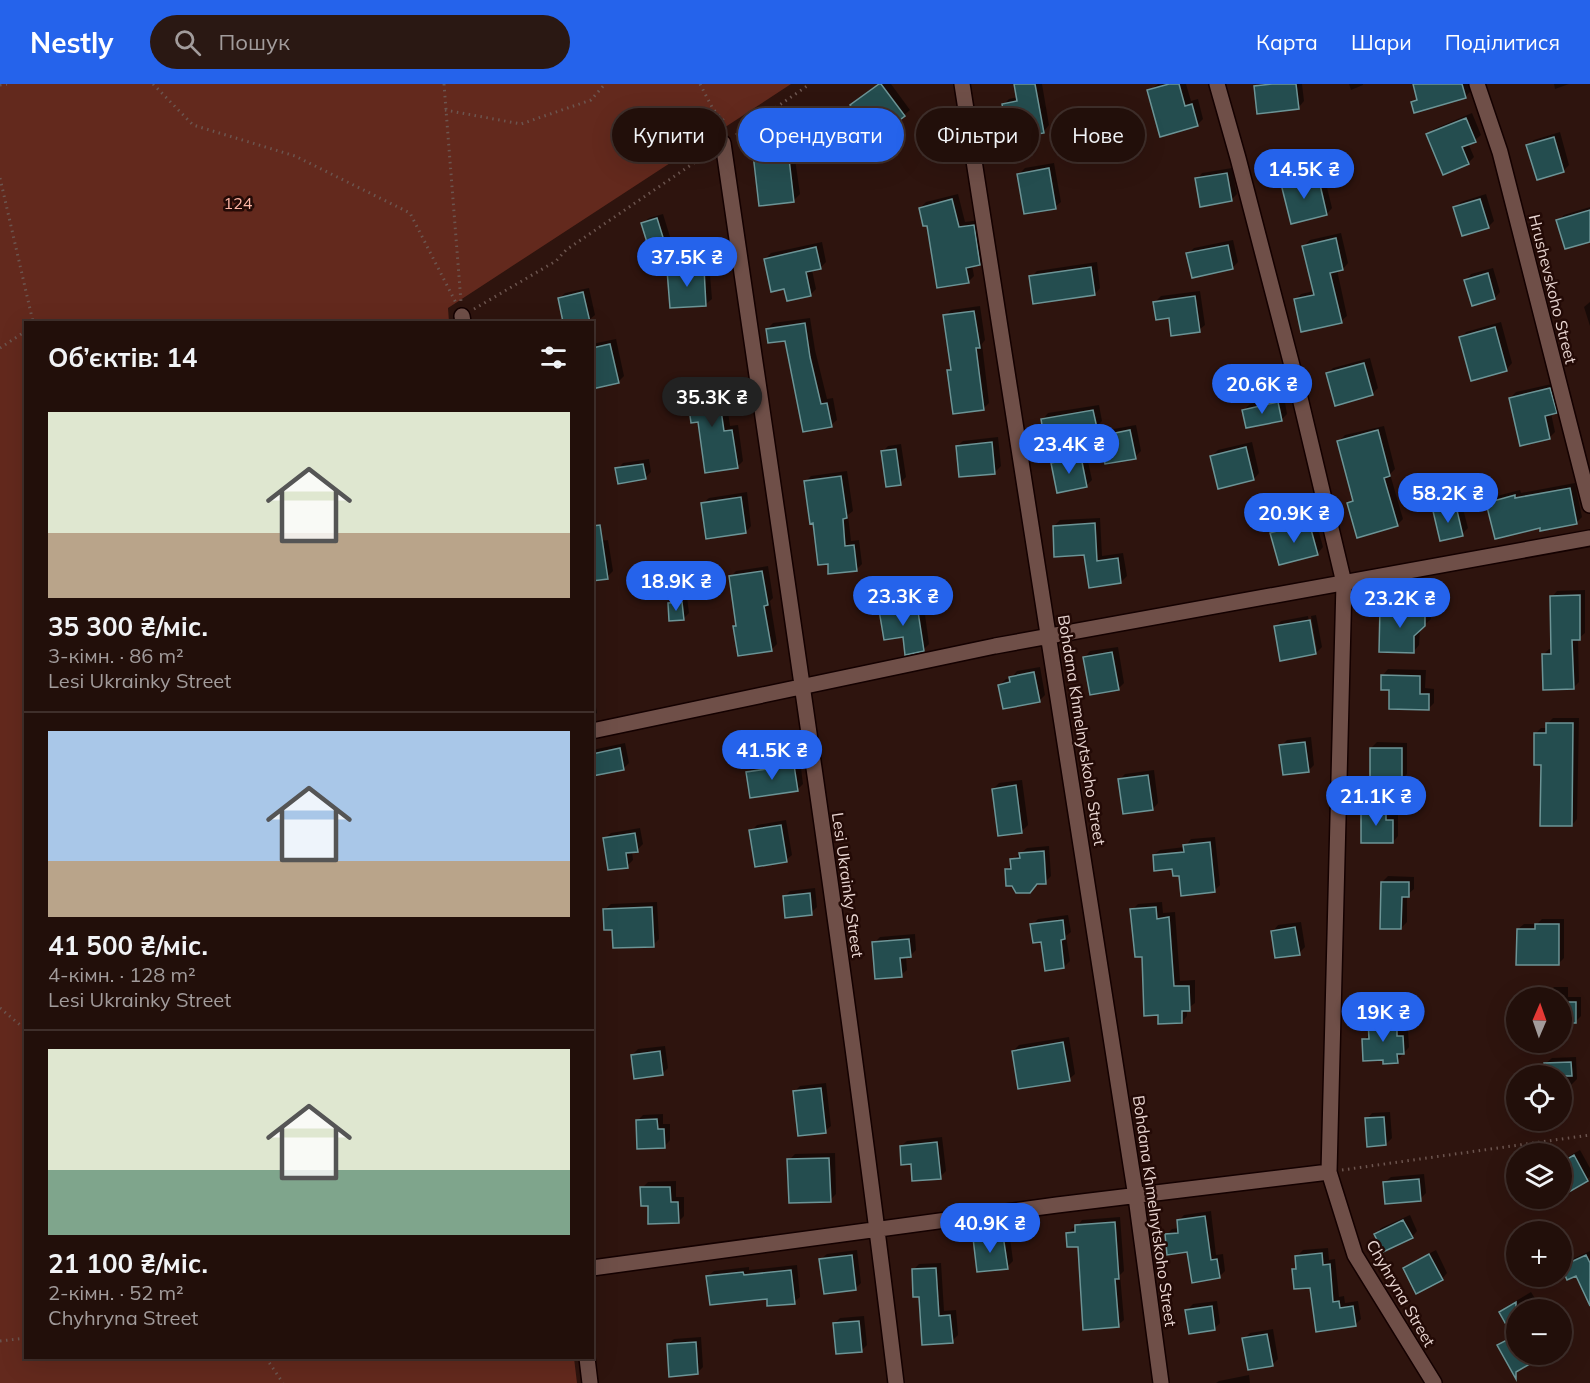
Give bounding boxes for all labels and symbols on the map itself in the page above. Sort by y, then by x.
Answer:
pin: 14.5K ₴ [1249,149,1359,200]
park label: 124 [224,193,253,213]
street label: Hrushevskoho Street [1525,212,1581,366]
pin: 37.5K ₴ [632,237,742,288]
pin: 20.6K ₴ [1207,364,1317,415]
pin: 35.3K ₴ [657,377,767,428]
pin: 23.4K ₴ [1014,424,1124,475]
pin: 58.2K ₴ [1393,473,1503,524]
pin: 20.9K ₴ [1239,493,1349,544]
pin: 18.9K ₴ [621,561,731,612]
pin: 23.3K ₴ [848,576,958,627]
pin: 23.2K ₴ [1345,578,1455,629]
street label: Bohdana Khmelnytskoho Street [1054,613,1110,847]
pin: 41.5K ₴ [717,730,827,781]
pin: 21.1K ₴ [1321,776,1431,827]
street label: Lesi Ukrainky Street [828,811,868,959]
north arrow [1506,987,1572,1053]
pin: 19K ₴ [1341,992,1425,1043]
street label: Bohdana Khmelnytskoho Street [1129,1094,1181,1328]
pin: 40.9K ₴ [935,1203,1045,1254]
street label: Chyhryna Street [1362,1236,1440,1350]

